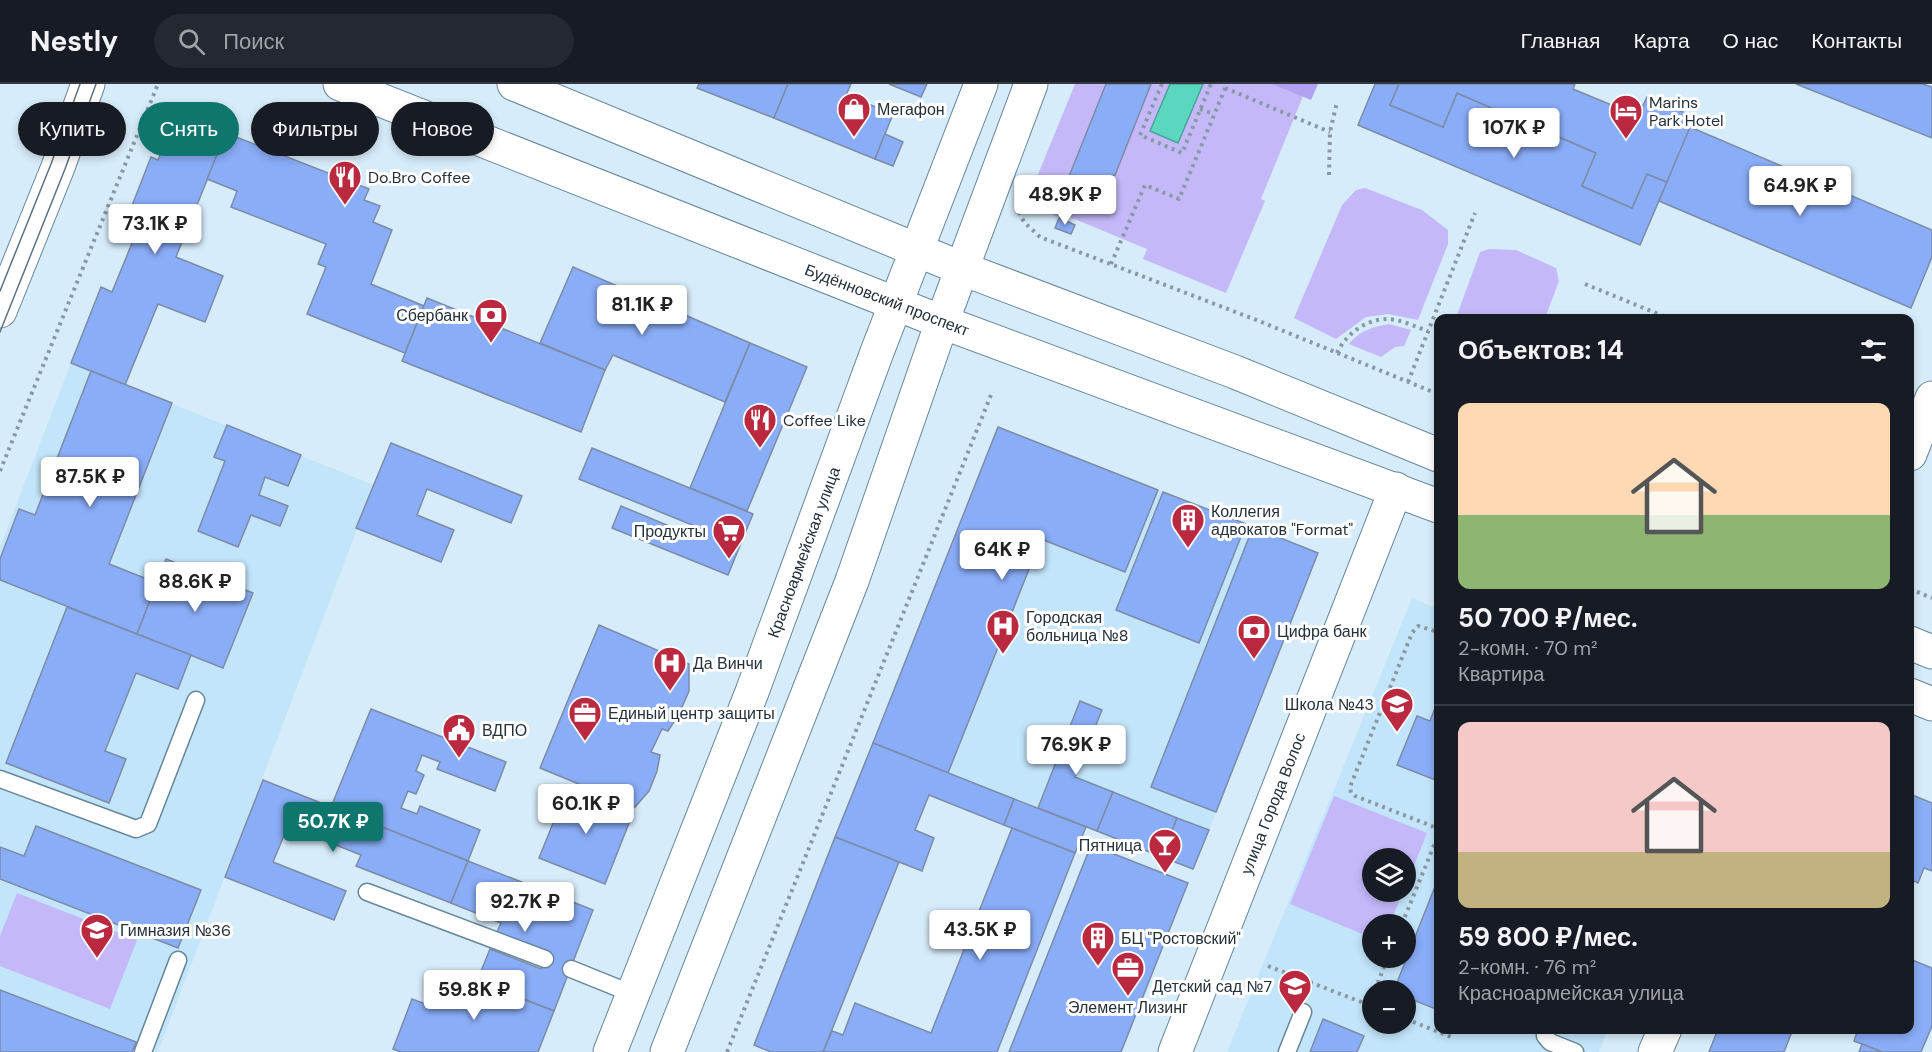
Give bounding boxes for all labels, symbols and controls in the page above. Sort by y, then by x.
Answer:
search box [154,14,574,68]
text: Nestly [30,23,118,60]
icon: search [175,25,208,58]
text: Поиск [223,27,284,56]
text: Главная [1520,27,1600,55]
text: Карта [1633,27,1690,55]
text: О нас [1723,27,1778,55]
text: Контакты [1811,27,1902,55]
shop icon: Мегафон [836,91,872,138]
place label: Marins Park Hotel [1649,92,1724,131]
hotel icon: Marins Park Hotel [1608,93,1644,140]
place label: Мегафон [877,99,945,120]
chip: Купить [18,102,126,156]
chip: Снять [138,102,239,156]
chip: Фильтры [251,102,379,156]
chip: Новое [391,102,494,156]
pin: 107K ₽ [1465,108,1563,159]
text: 107K ₽ [1483,114,1545,140]
restaurant icon: Do.Bro Coffee [327,159,363,206]
pin: 64.9K ₽ [1745,166,1855,217]
place label: Do.Bro Coffee [368,167,470,188]
text: 64.9K ₽ [1763,172,1837,198]
pin: 48.9K ₽ [1010,175,1120,226]
text: 48.9K ₽ [1028,181,1102,207]
pin: 73.1K ₽ [100,204,210,255]
text: 73.1K ₽ [122,210,188,236]
street label: Будённовский проспект [802,259,973,341]
pin: 81.1K ₽ [587,285,697,336]
text: 81.1K ₽ [611,291,673,317]
bank icon: Сбербанк [473,297,509,344]
place label: Сбербанк [396,305,469,326]
text: Объектов: 14 [1458,333,1624,367]
icon: filters [1857,334,1890,367]
restaurant icon: Coffee Like [742,402,778,449]
place label: Coffee Like [783,410,866,431]
icon: home [1620,442,1728,550]
pin: 87.5K ₽ [35,457,145,508]
text: 87.5K ₽ [55,463,125,489]
street label: Красноармейская улица [762,464,844,641]
place label: Коллегия адвокатов "Format" [1211,501,1353,540]
building icon: Коллегия адвокатов "Format" [1170,502,1206,549]
supermarket icon: Продукты [711,513,747,560]
place label: Продукты [634,521,706,542]
pin: 64K ₽ [960,530,1044,581]
text: 64K ₽ [974,536,1030,562]
pin: 88.6K ₽ [140,562,250,613]
text: 88.6K ₽ [158,568,232,594]
text: 50 700 ₽/мес. [1458,601,1638,635]
place label: Городская больница №8 [1026,607,1128,646]
hospital icon: Городская больница №8 [985,608,1021,655]
bank icon: Цифра банк [1236,613,1272,660]
place label: Цифра банк [1277,621,1368,642]
text: 2-комн. · 70 m² [1458,635,1598,661]
hospital icon: Да Винчи [652,645,688,692]
place label: Да Винчи [693,653,763,674]
text: Квартира [1458,661,1544,687]
school or university icon: Школа №43 [1379,686,1415,733]
place label: Школа №43 [1285,694,1374,715]
office icon: Единый центр защиты [567,695,603,742]
place label: Единый центр защиты [608,703,775,724]
public building icon: ВДПО [441,712,477,759]
place label: ВДПО [482,720,527,741]
pin: 76.9K ₽ [1021,725,1131,776]
street label: улица Города Волос [1235,730,1310,877]
text: 76.9K ₽ [1041,731,1111,757]
icon: home [1620,761,1728,869]
pin: 60.1K ₽ [531,784,641,835]
text: 60.1K ₽ [552,790,620,816]
pin: 50.7K ₽ [278,802,388,853]
text: 50.7K ₽ [297,808,369,834]
bar icon: Пятница [1147,827,1183,874]
place label: Пятница [1079,835,1142,856]
map controls [1362,848,1416,1034]
button: layers [1362,848,1416,902]
pin: 92.7K ₽ [470,882,580,933]
text: 92.7K ₽ [490,888,560,914]
pin: 43.5K ₽ [925,910,1035,961]
school or university icon: Гимназия №36 [79,912,115,959]
button: + [1362,914,1416,968]
text: 43.5K ₽ [943,916,1017,942]
place label: Гимназия №36 [120,920,231,941]
building icon: БЦ "Ростовский" [1080,920,1116,967]
text: 59 800 ₽/мес. [1458,920,1638,954]
place label: БЦ "Ростовский" [1121,928,1241,949]
office icon: Элемент Лизинг [1110,950,1146,997]
text: 2-комн. · 76 m² [1458,954,1596,980]
school or university icon: Детский сад №7 [1277,968,1313,1015]
pin: 59.8K ₽ [419,970,529,1021]
text: 59.8K ₽ [438,976,510,1002]
place label: Детский сад №7 [1152,976,1272,997]
button: − [1362,980,1416,1034]
text: Красноармейская улица [1458,980,1684,1006]
place label: Элемент Лизинг [1068,997,1188,1018]

